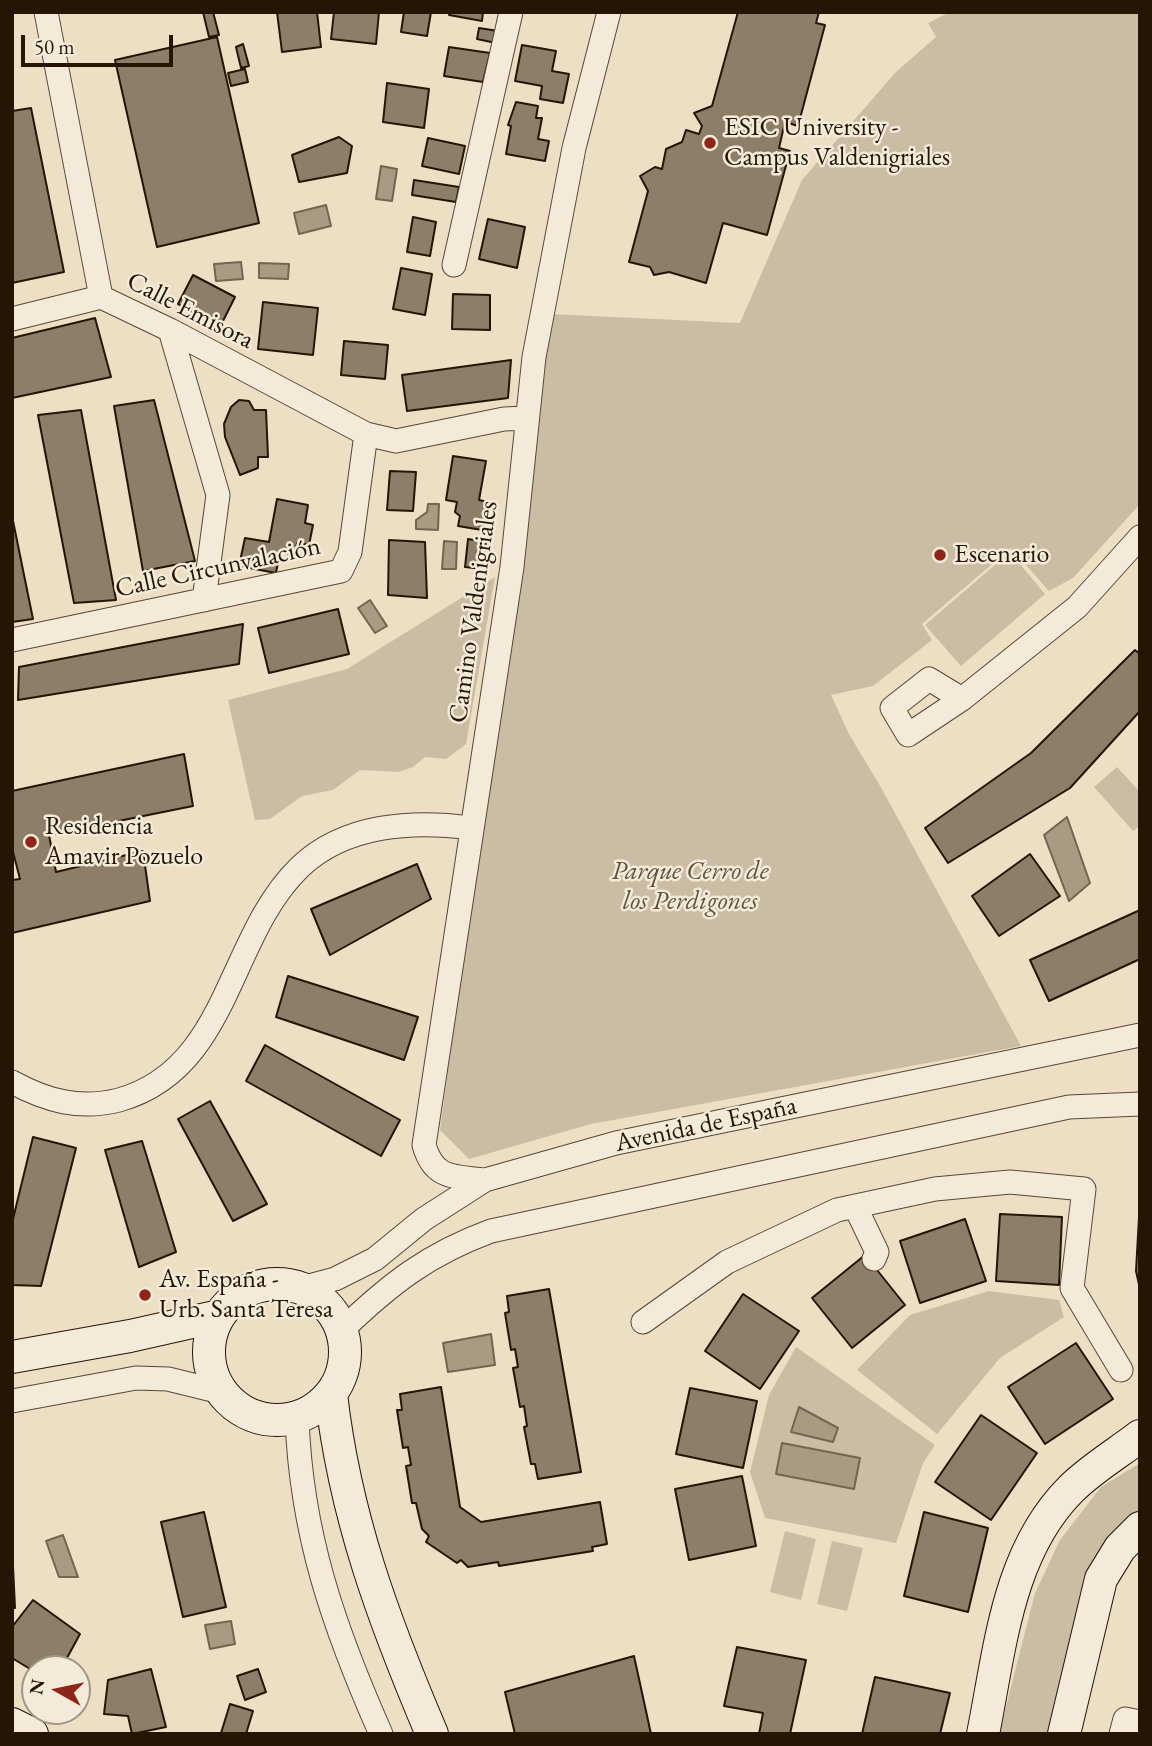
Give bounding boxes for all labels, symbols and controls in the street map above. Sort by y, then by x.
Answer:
scale bar [24,21,177,65]
text: 50 m [34,33,75,60]
place label: ESIC University - Campus Valdenigriales [724,112,950,174]
marker: ESIC University - Campus Valdenigriales [702,135,718,151]
street label: Calle Emisora [121,266,259,356]
street label: Camino Valdenigriales [443,499,505,725]
street label: Calle Circunvalación [113,531,323,605]
place label: Escenario [954,539,1049,571]
marker: Escenario [932,547,948,563]
place label: Residencia Amavir Pozuelo [45,811,203,872]
marker: Residencia Amavir Pozuelo [23,834,39,850]
park label: Parque Cerro de los Perdigones [611,856,769,917]
street label: Avenida de España [612,1091,800,1159]
place label: Av. España - Urb. Santa Teresa [159,1264,333,1326]
marker: Av. España - Urb. Santa Teresa [137,1287,153,1303]
north arrow [21,1655,91,1725]
text: N [23,1677,50,1696]

